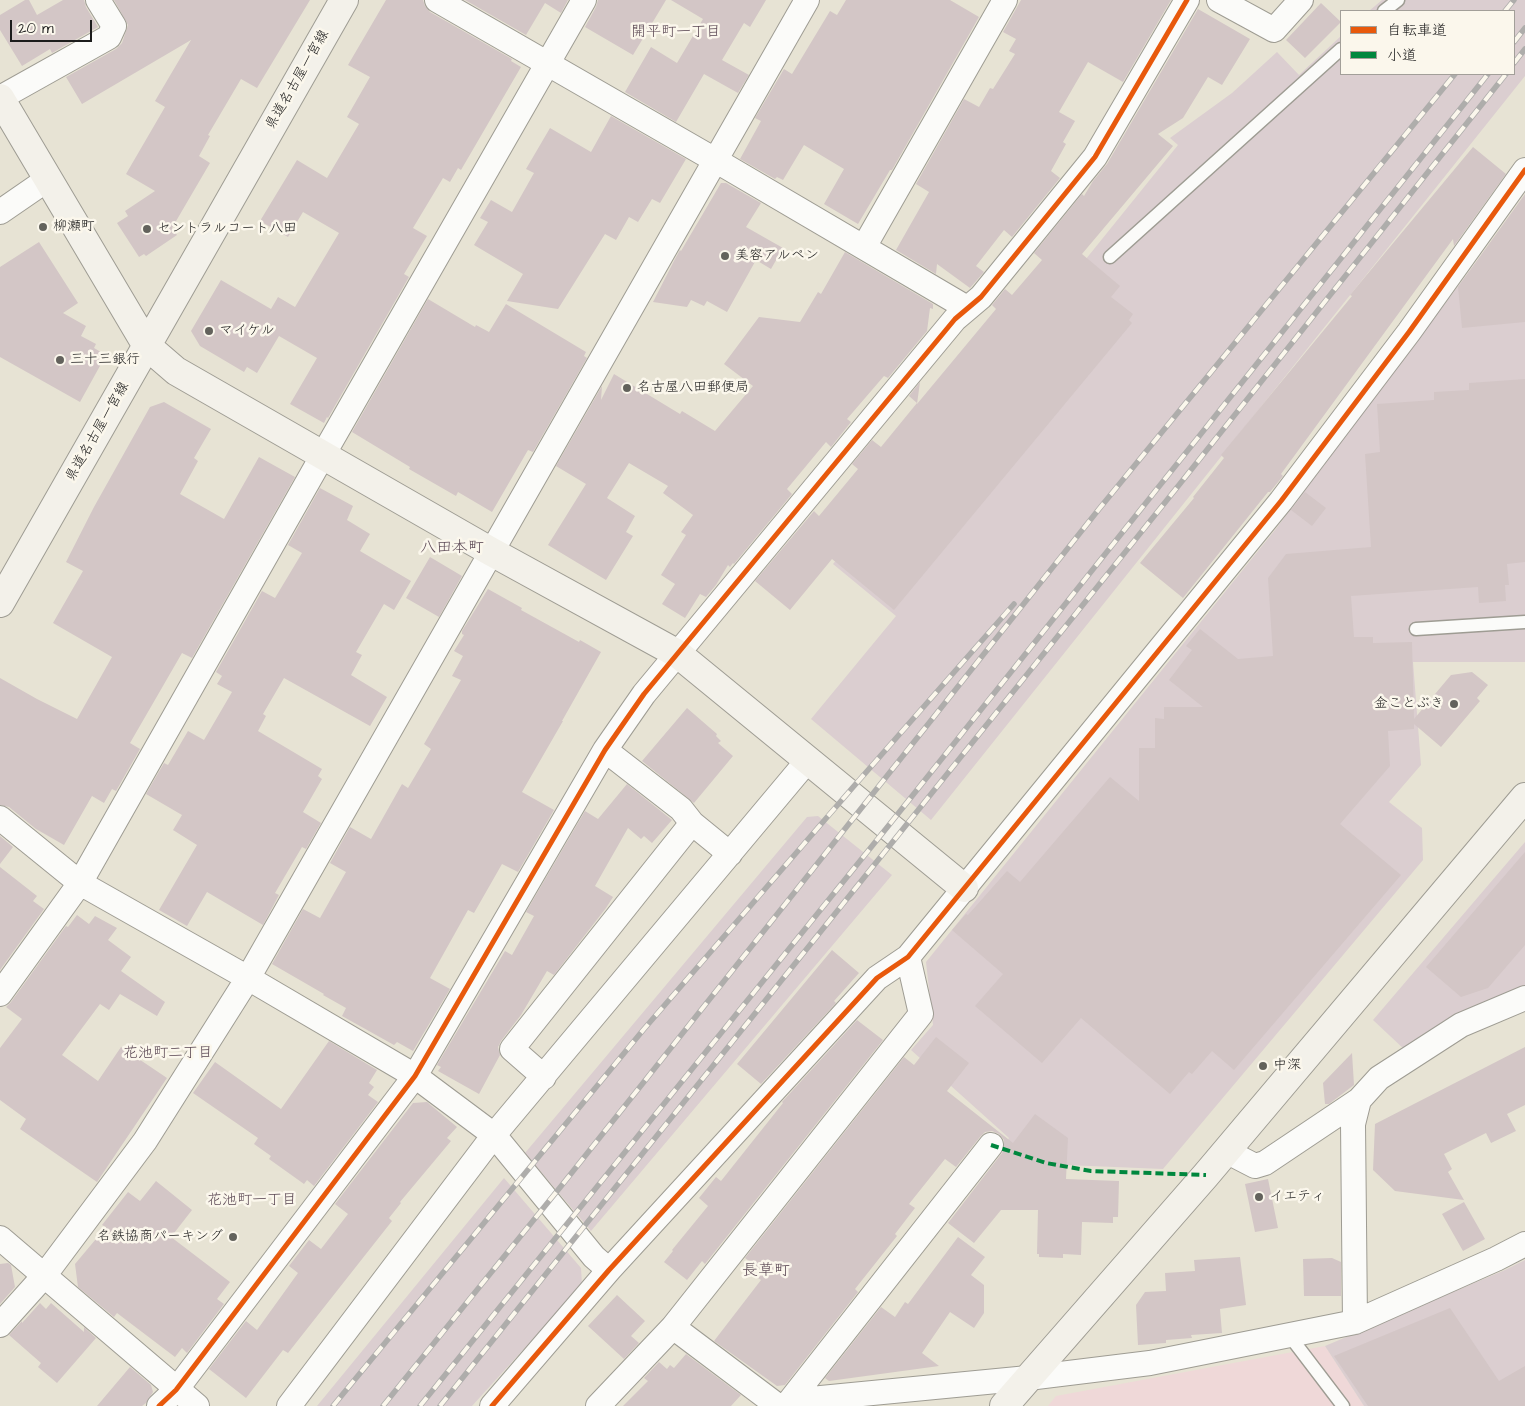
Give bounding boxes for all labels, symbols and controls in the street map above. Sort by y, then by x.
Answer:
scale bar [12,10,95,42]
legend [1340,10,1515,75]
text: 20 m [18,18,54,39]
text: 自転車道 [1387,20,1447,41]
district label: 開平町一丁目 [631,24,721,42]
street label: 県道名古屋一宮線 [263,27,333,133]
text: 小道 [1387,45,1417,66]
place label: 柳瀬町 [53,219,95,235]
marker: 柳瀬町 [37,221,49,233]
place label: セントラルコート八田 [157,221,297,237]
marker: セントラルコート八田 [141,223,153,235]
place label: 美容アルペン [735,248,819,264]
marker: 美容アルペン [719,250,731,262]
place label: マイケル [219,323,275,339]
marker: マイケル [203,325,215,337]
place label: 三十三銀行 [70,352,140,368]
marker: 三十三銀行 [54,354,66,366]
street label: 県道名古屋一宮線 [63,379,133,485]
place label: 名古屋八田郵便局 [637,380,749,396]
marker: 名古屋八田郵便局 [621,382,633,394]
district label: 八田本町 [420,539,484,559]
place label: 金ことぶき [1374,696,1444,712]
marker: 金ことぶき [1448,698,1460,710]
district label: 花池町二丁目 [123,1045,213,1063]
place label: 中深 [1273,1058,1301,1074]
marker: 中深 [1257,1060,1269,1072]
place label: イエティ [1269,1189,1325,1205]
marker: イエティ [1253,1191,1265,1203]
district label: 花池町一丁目 [207,1192,297,1210]
place label: 名鉄協商パーキング [97,1229,223,1245]
marker: 名鉄協商パーキング [227,1231,239,1243]
district label: 長草町 [742,1262,790,1282]

